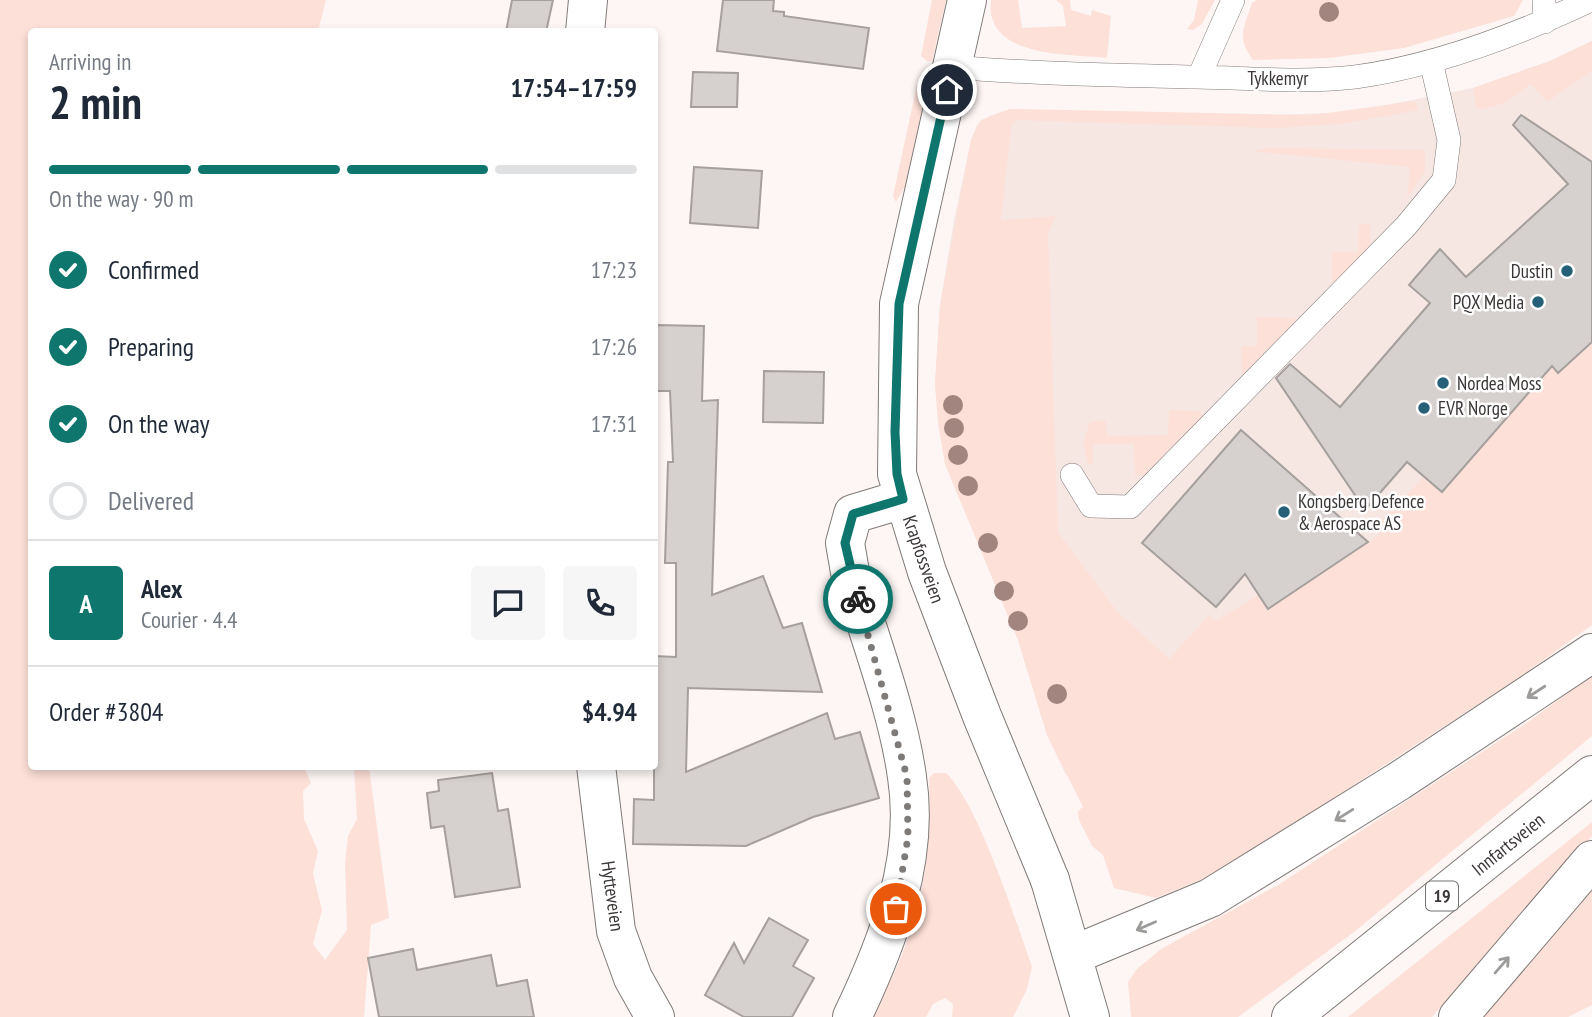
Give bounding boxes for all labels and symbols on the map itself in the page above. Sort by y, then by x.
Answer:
pin [917,60,977,120]
street label: Tykkemyr [1248,66,1309,90]
place label: Dustin [1511,259,1553,283]
marker: Dustin [1559,263,1575,279]
place label: PQX Media [1453,290,1524,314]
marker: PQX Media [1530,294,1546,310]
place label: Nordea Moss [1457,371,1542,395]
marker: Nordea Moss [1435,375,1451,391]
place label: EVR Norge [1438,396,1508,420]
marker: EVR Norge [1416,400,1432,416]
place label: Kongsberg Defence & Aerospace AS [1298,489,1425,535]
marker: Kongsberg Defence & Aerospace AS [1276,504,1292,520]
street label: Krapfossveien [898,512,950,606]
courier [823,564,893,634]
one-way arrow [1526,685,1546,699]
street label: Innfartsveien [1467,807,1549,881]
one-way arrow [1335,808,1355,822]
street label: Hytteveien [596,859,630,933]
pin [866,879,926,939]
road number: 19 [1426,882,1458,911]
one-way arrow [1136,920,1158,933]
one-way arrow [1494,956,1510,974]

